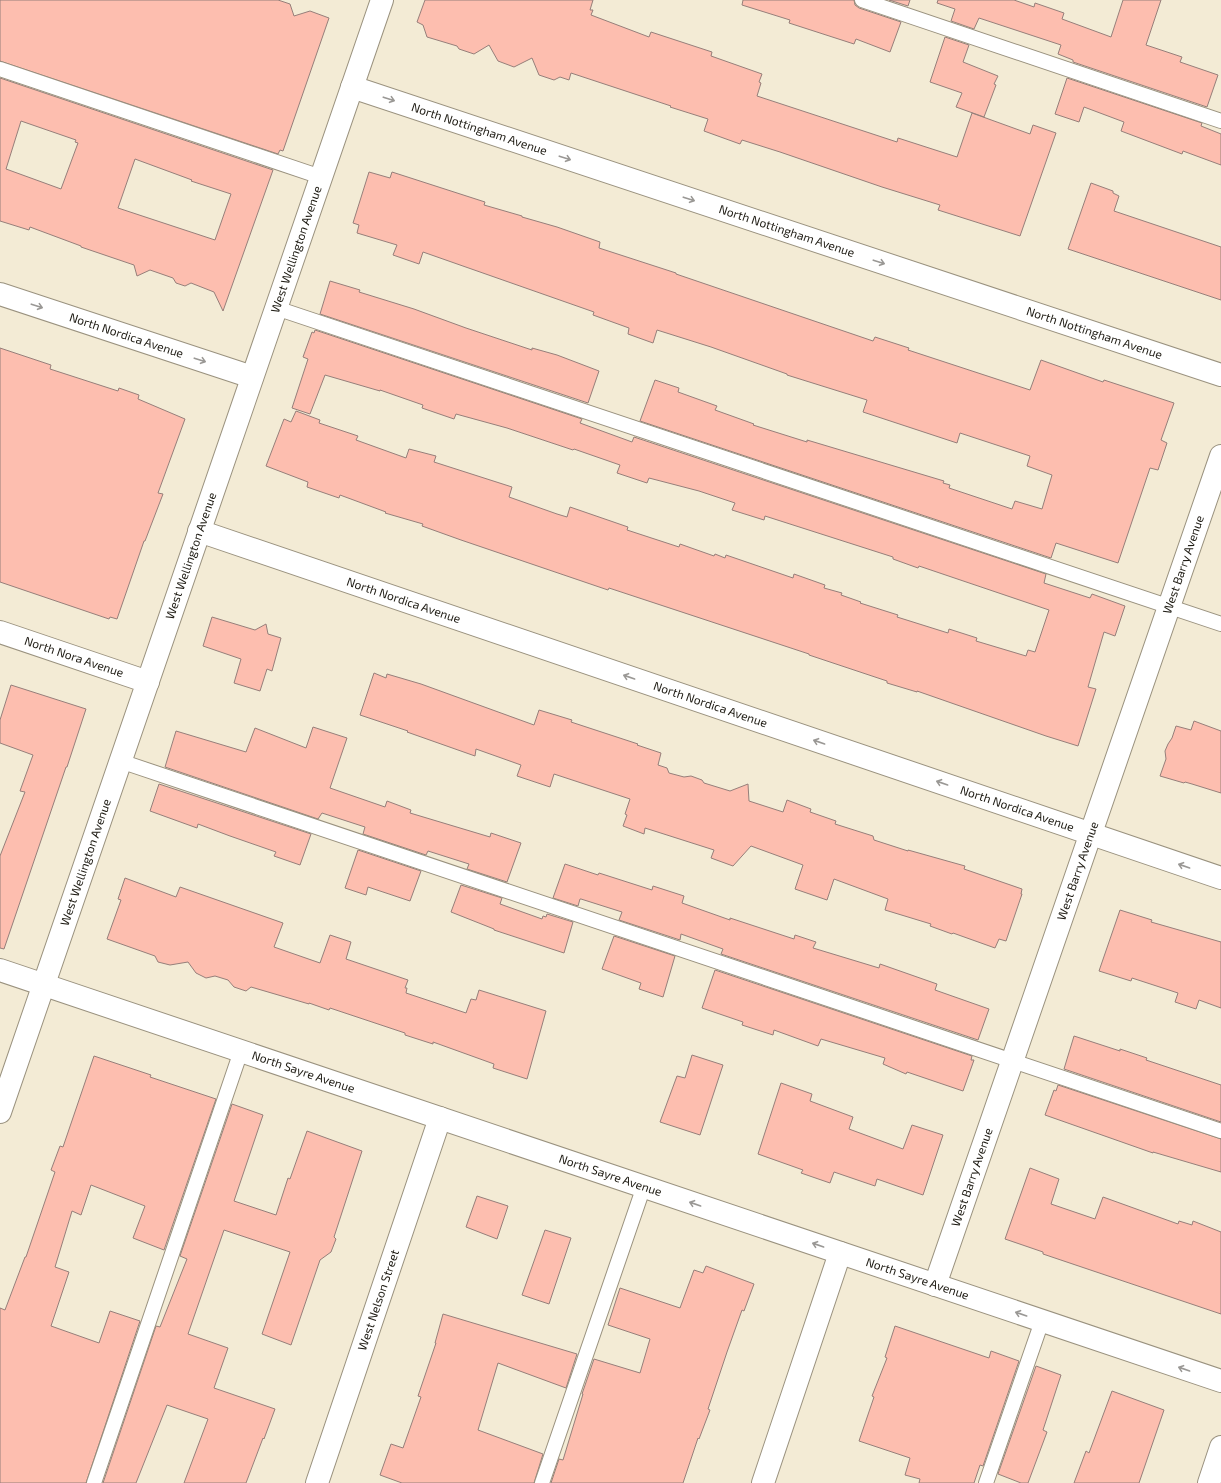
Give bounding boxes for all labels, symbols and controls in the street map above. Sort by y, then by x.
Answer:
one-way arrow [382,96,395,103]
street label: North Nottingham Avenue [410,99,549,157]
one-way arrow [559,155,572,162]
street label: West Wellington Avenue [267,184,324,314]
one-way arrow [682,195,694,203]
street label: North Nottingham Avenue [717,201,857,259]
one-way arrow [872,258,884,266]
one-way arrow [30,303,43,310]
street label: North Nottingham Avenue [1025,303,1164,361]
street label: North Nordica Avenue [68,309,186,360]
one-way arrow [194,357,207,364]
street label: West Wellington Avenue [162,490,218,621]
street label: West Barry Avenue [1159,513,1206,616]
street label: North Nordica Avenue [345,574,463,625]
street label: North Nora Avenue [23,633,126,679]
one-way arrow [624,673,636,681]
street label: North Nordica Avenue [652,678,769,729]
one-way arrow [813,737,825,745]
one-way arrow [936,779,948,787]
street label: North Nordica Avenue [959,782,1076,834]
street label: West Wellington Avenue [57,797,113,927]
street label: West Barry Avenue [1053,819,1100,922]
one-way arrow [1178,862,1191,869]
street label: North Sayre Avenue [250,1047,357,1095]
street label: West Barry Avenue [948,1126,995,1228]
street label: North Sayre Avenue [557,1151,664,1198]
one-way arrow [689,1200,702,1207]
one-way arrow [813,1241,825,1249]
street label: West Nelson Street [354,1247,401,1352]
street label: North Sayre Avenue [864,1254,971,1302]
one-way arrow [1015,1310,1028,1317]
one-way arrow [1178,1364,1190,1372]

